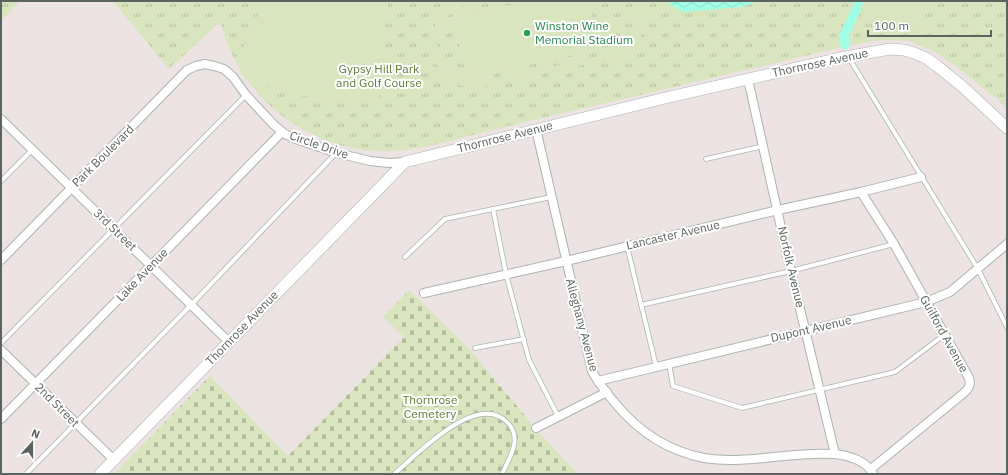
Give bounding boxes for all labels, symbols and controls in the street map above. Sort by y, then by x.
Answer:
scale bar [868,12,991,38]
place label: Winston Wine Memorial Stadium [535,18,633,47]
text: 100 m [874,18,909,33]
marker: Winston Wine Memorial Stadium [522,28,532,38]
street label: Thornrose Avenue [770,45,870,80]
park label: Gypsy Hill Park and Golf Course [336,61,422,90]
street label: Thornrose Avenue [456,117,555,156]
street label: Park Boulevard [68,121,137,190]
street label: Circle Drive [288,127,351,162]
street label: 3rd Street [91,205,140,254]
street label: Lancaster Avenue [625,216,721,253]
street label: Norfolk Avenue [775,225,808,309]
street label: Lake Avenue [113,245,171,304]
street label: Alleghany Avenue [563,277,602,374]
street label: Thornrose Avenue [202,287,281,368]
street label: Guilford Avenue [917,292,972,375]
street label: Dupont Avenue [769,312,853,345]
street label: 2nd Street [32,379,83,430]
park label: Thornrose Cemetery [402,392,458,421]
north arrow [12,423,52,463]
text: N [29,426,42,442]

